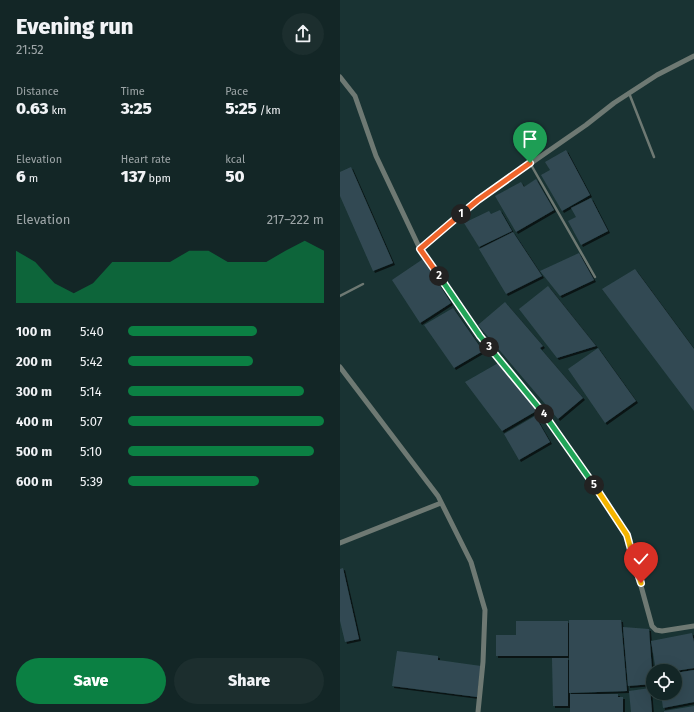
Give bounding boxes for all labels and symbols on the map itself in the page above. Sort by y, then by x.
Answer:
pin [513,122,547,163]
pin: 1 [451,204,471,224]
pin: 2 [429,266,449,286]
pin: 3 [479,337,499,357]
pin: 4 [534,404,554,424]
pin: 5 [584,475,604,495]
pin [624,542,658,583]

